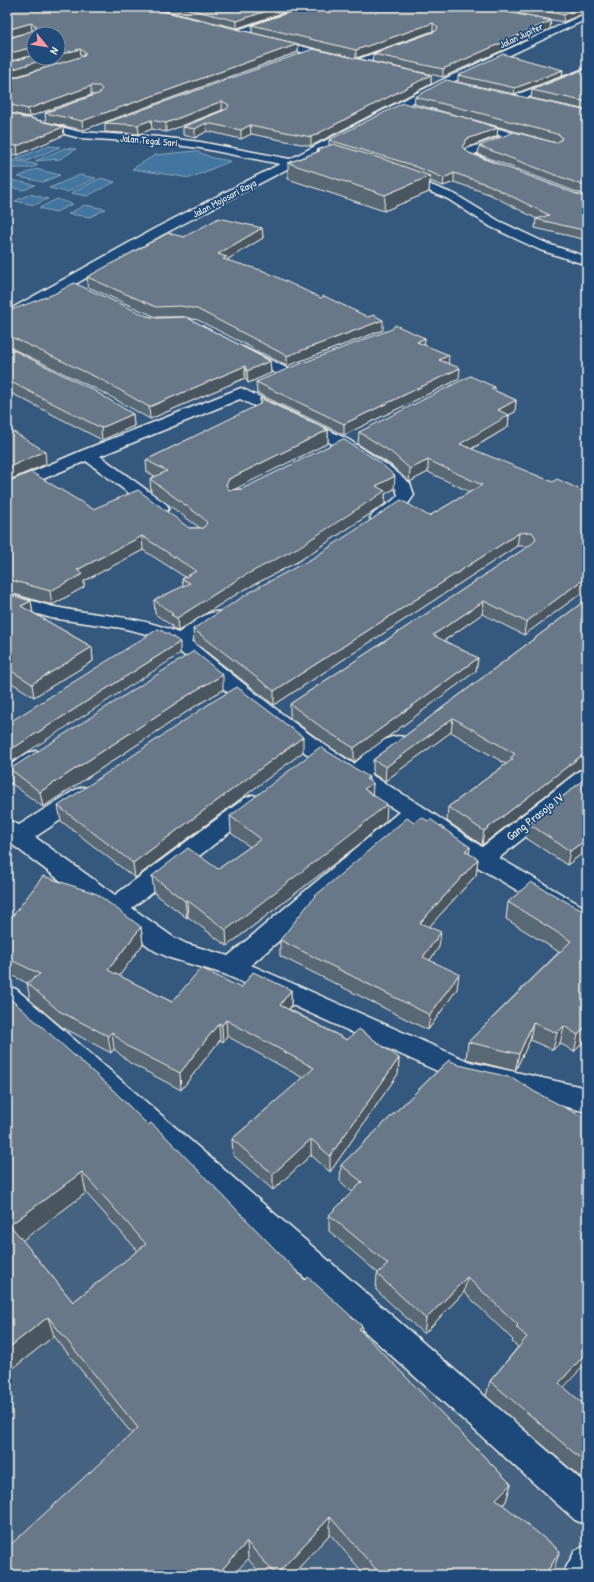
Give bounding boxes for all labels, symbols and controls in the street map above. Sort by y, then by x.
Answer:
street label: Jalan Jupiter [497,20,545,51]
north arrow [26,26,66,66]
text: N [47,45,62,57]
street label: Jalan Tegal Sari [120,132,178,149]
street label: Jalan Mojosari Raya [190,176,258,221]
street label: Gang Prasojo IV [502,789,567,844]

